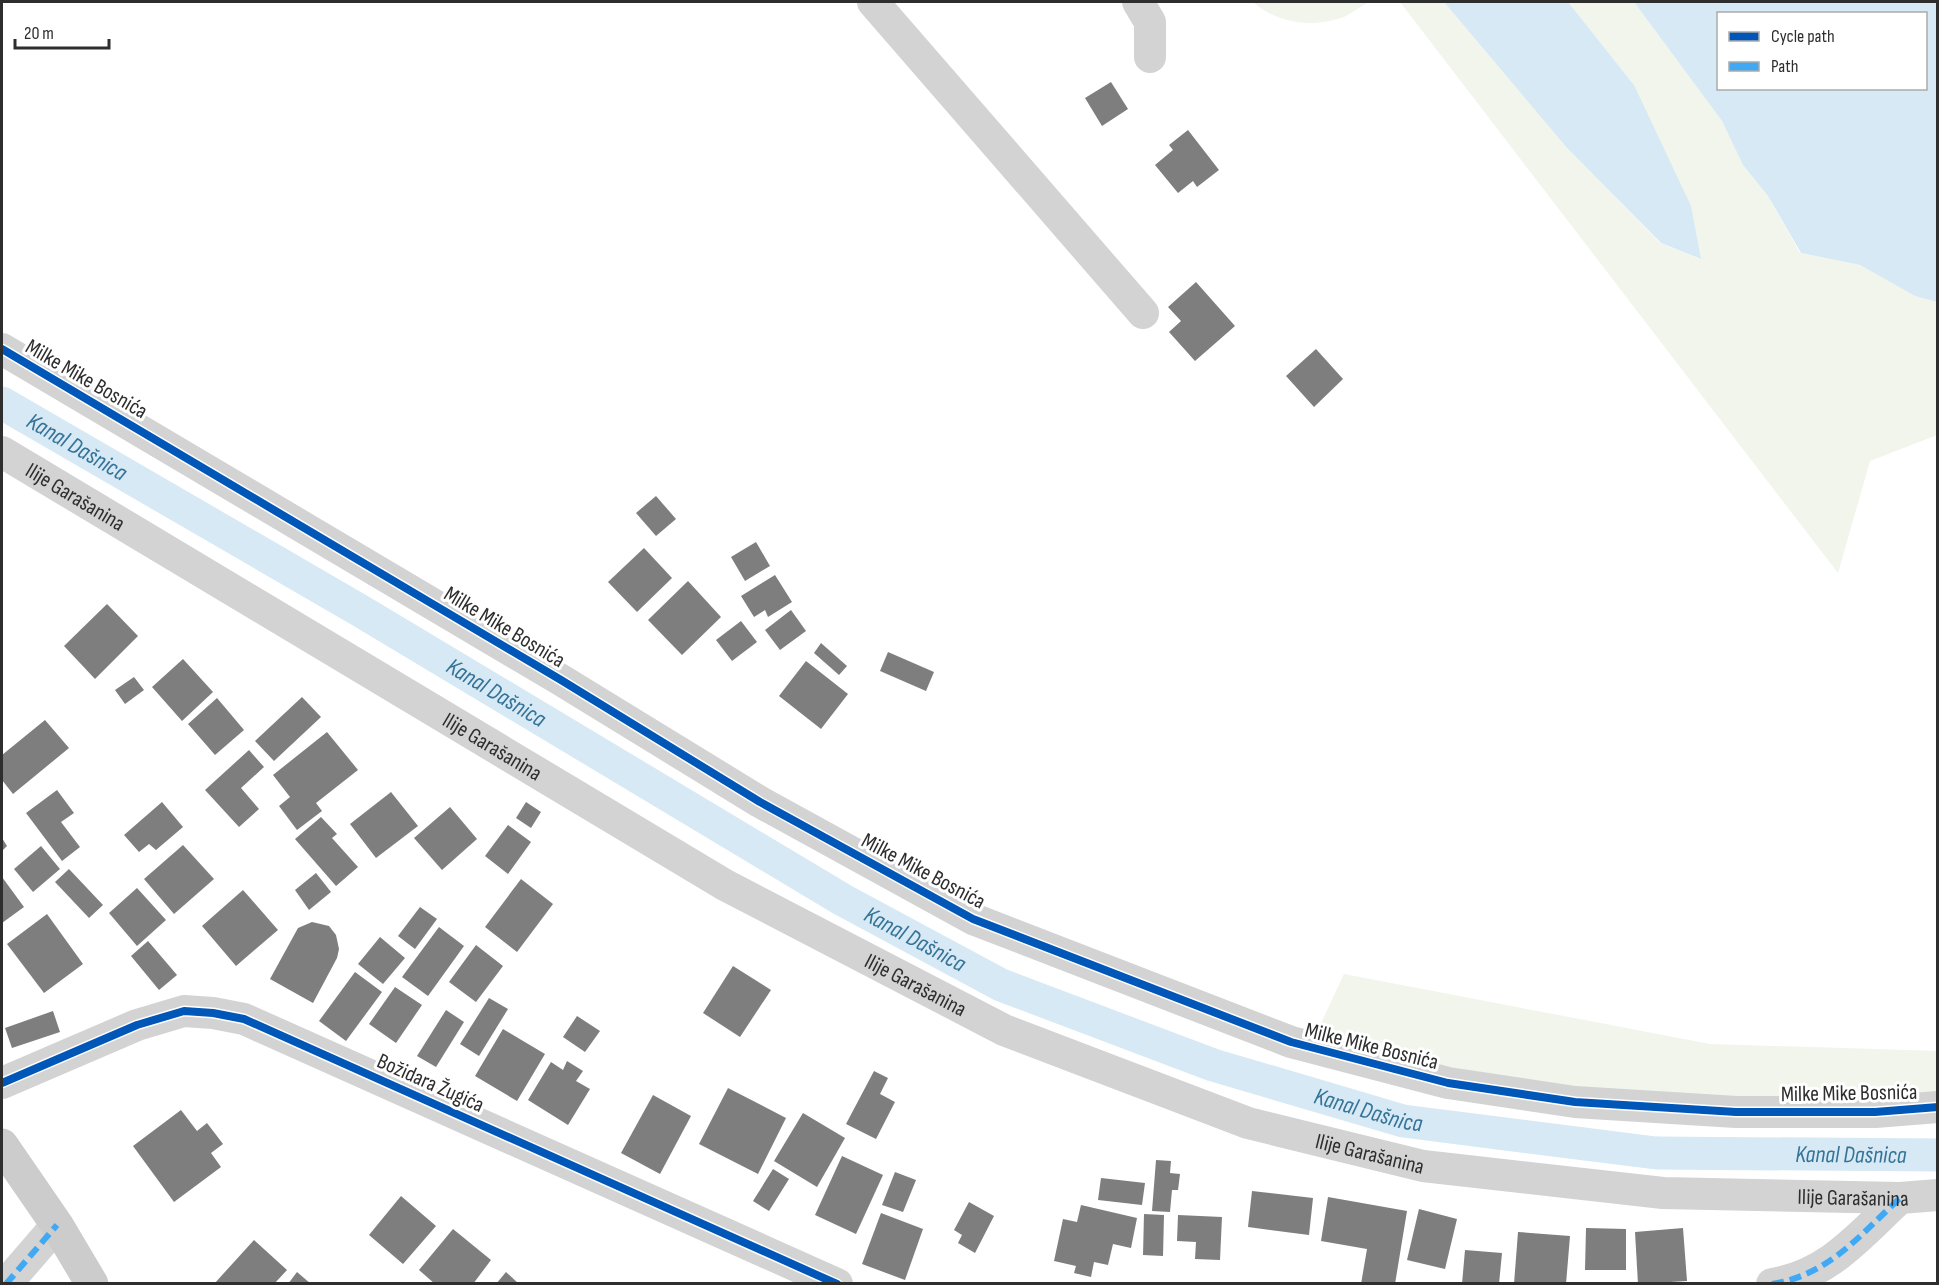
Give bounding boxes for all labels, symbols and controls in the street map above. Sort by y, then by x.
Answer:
scale bar [15,12,110,50]
legend [1717,12,1927,90]
text: 20 m [24,23,54,44]
text: Cycle path [1771,26,1835,47]
text: Path [1771,56,1799,77]
street label: Milke Mike Bosnića [20,333,152,425]
water label: Kanal Dašnica [22,407,133,488]
street label: Ilije Garašanina [20,457,130,538]
street label: Milke Mike Bosnića [439,581,570,674]
water label: Kanal Dašnica [441,652,552,734]
street label: Ilije Garašanina [437,707,546,787]
street label: Milke Mike Bosnića [857,827,990,915]
water label: Kanal Dašnica [859,900,971,979]
street label: Ilije Garašanina [860,948,971,1023]
street label: Milke Mike Bosnića [1302,1017,1441,1076]
street label: Božidara Žugića [373,1048,488,1119]
street label: Milke Mike Bosnića [1781,1079,1918,1108]
water label: Kanal Dašnica [1311,1082,1425,1138]
street label: Ilije Garašanina [1313,1128,1427,1181]
water label: Kanal Dašnica [1795,1140,1907,1170]
street label: Ilije Garašanina [1797,1184,1910,1213]

